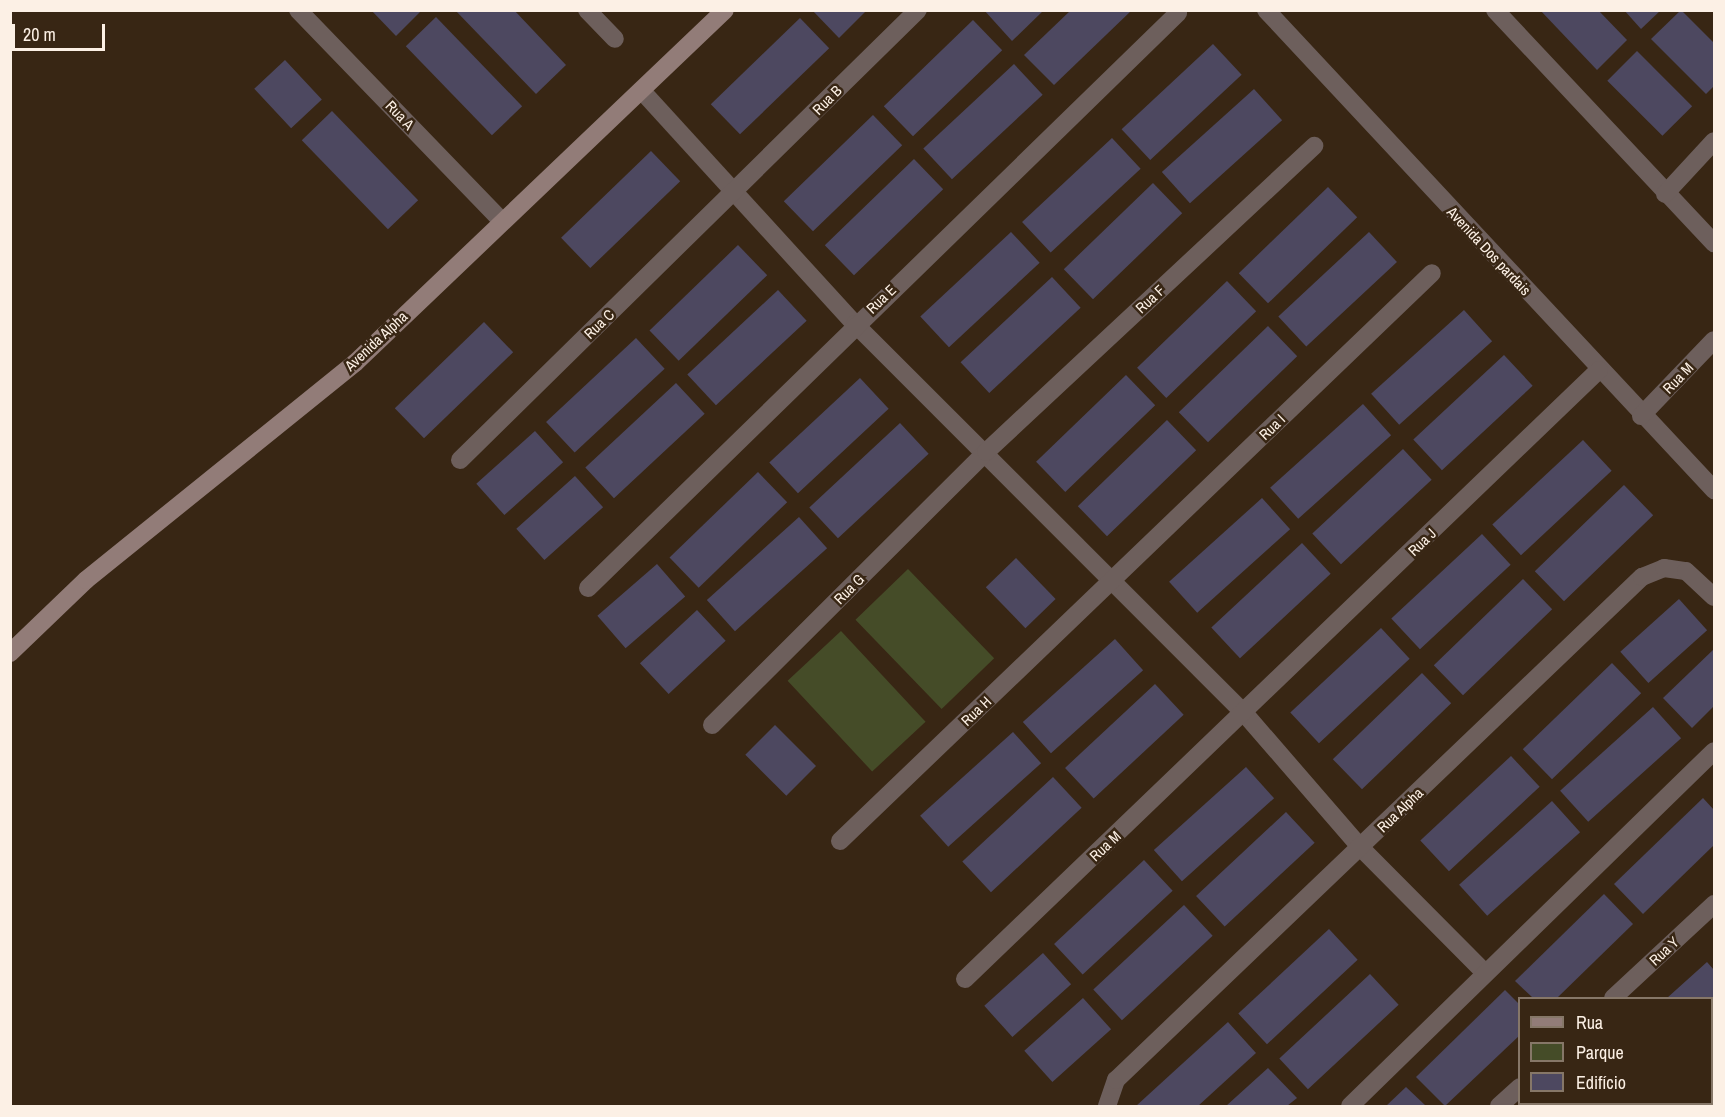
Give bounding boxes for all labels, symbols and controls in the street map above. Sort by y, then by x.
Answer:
scale bar [15,12,108,50]
text: 20 m [23,22,56,47]
street label: Rua B [809,82,845,118]
street label: Rua A [382,96,418,134]
street label: Avenida Dos pardais [1443,203,1535,299]
street label: Rua E [862,281,900,317]
street label: Rua F [1132,281,1168,317]
street label: Rua C [580,305,618,343]
street label: Avenida Alpha [341,307,411,375]
street label: Rua M [1659,359,1697,397]
street label: Rua I [1255,410,1289,444]
street label: Rua J [1404,524,1440,560]
street label: Rua G [830,570,868,608]
street label: Rua H [957,692,995,730]
street label: Rua Alpha [1373,784,1427,836]
street label: Rua M [1086,827,1124,865]
street label: Rua Y [1645,933,1683,969]
legend [1518,997,1713,1105]
text: Rua [1576,1010,1603,1035]
text: Parque [1576,1040,1624,1065]
text: Edifício [1576,1070,1626,1095]

